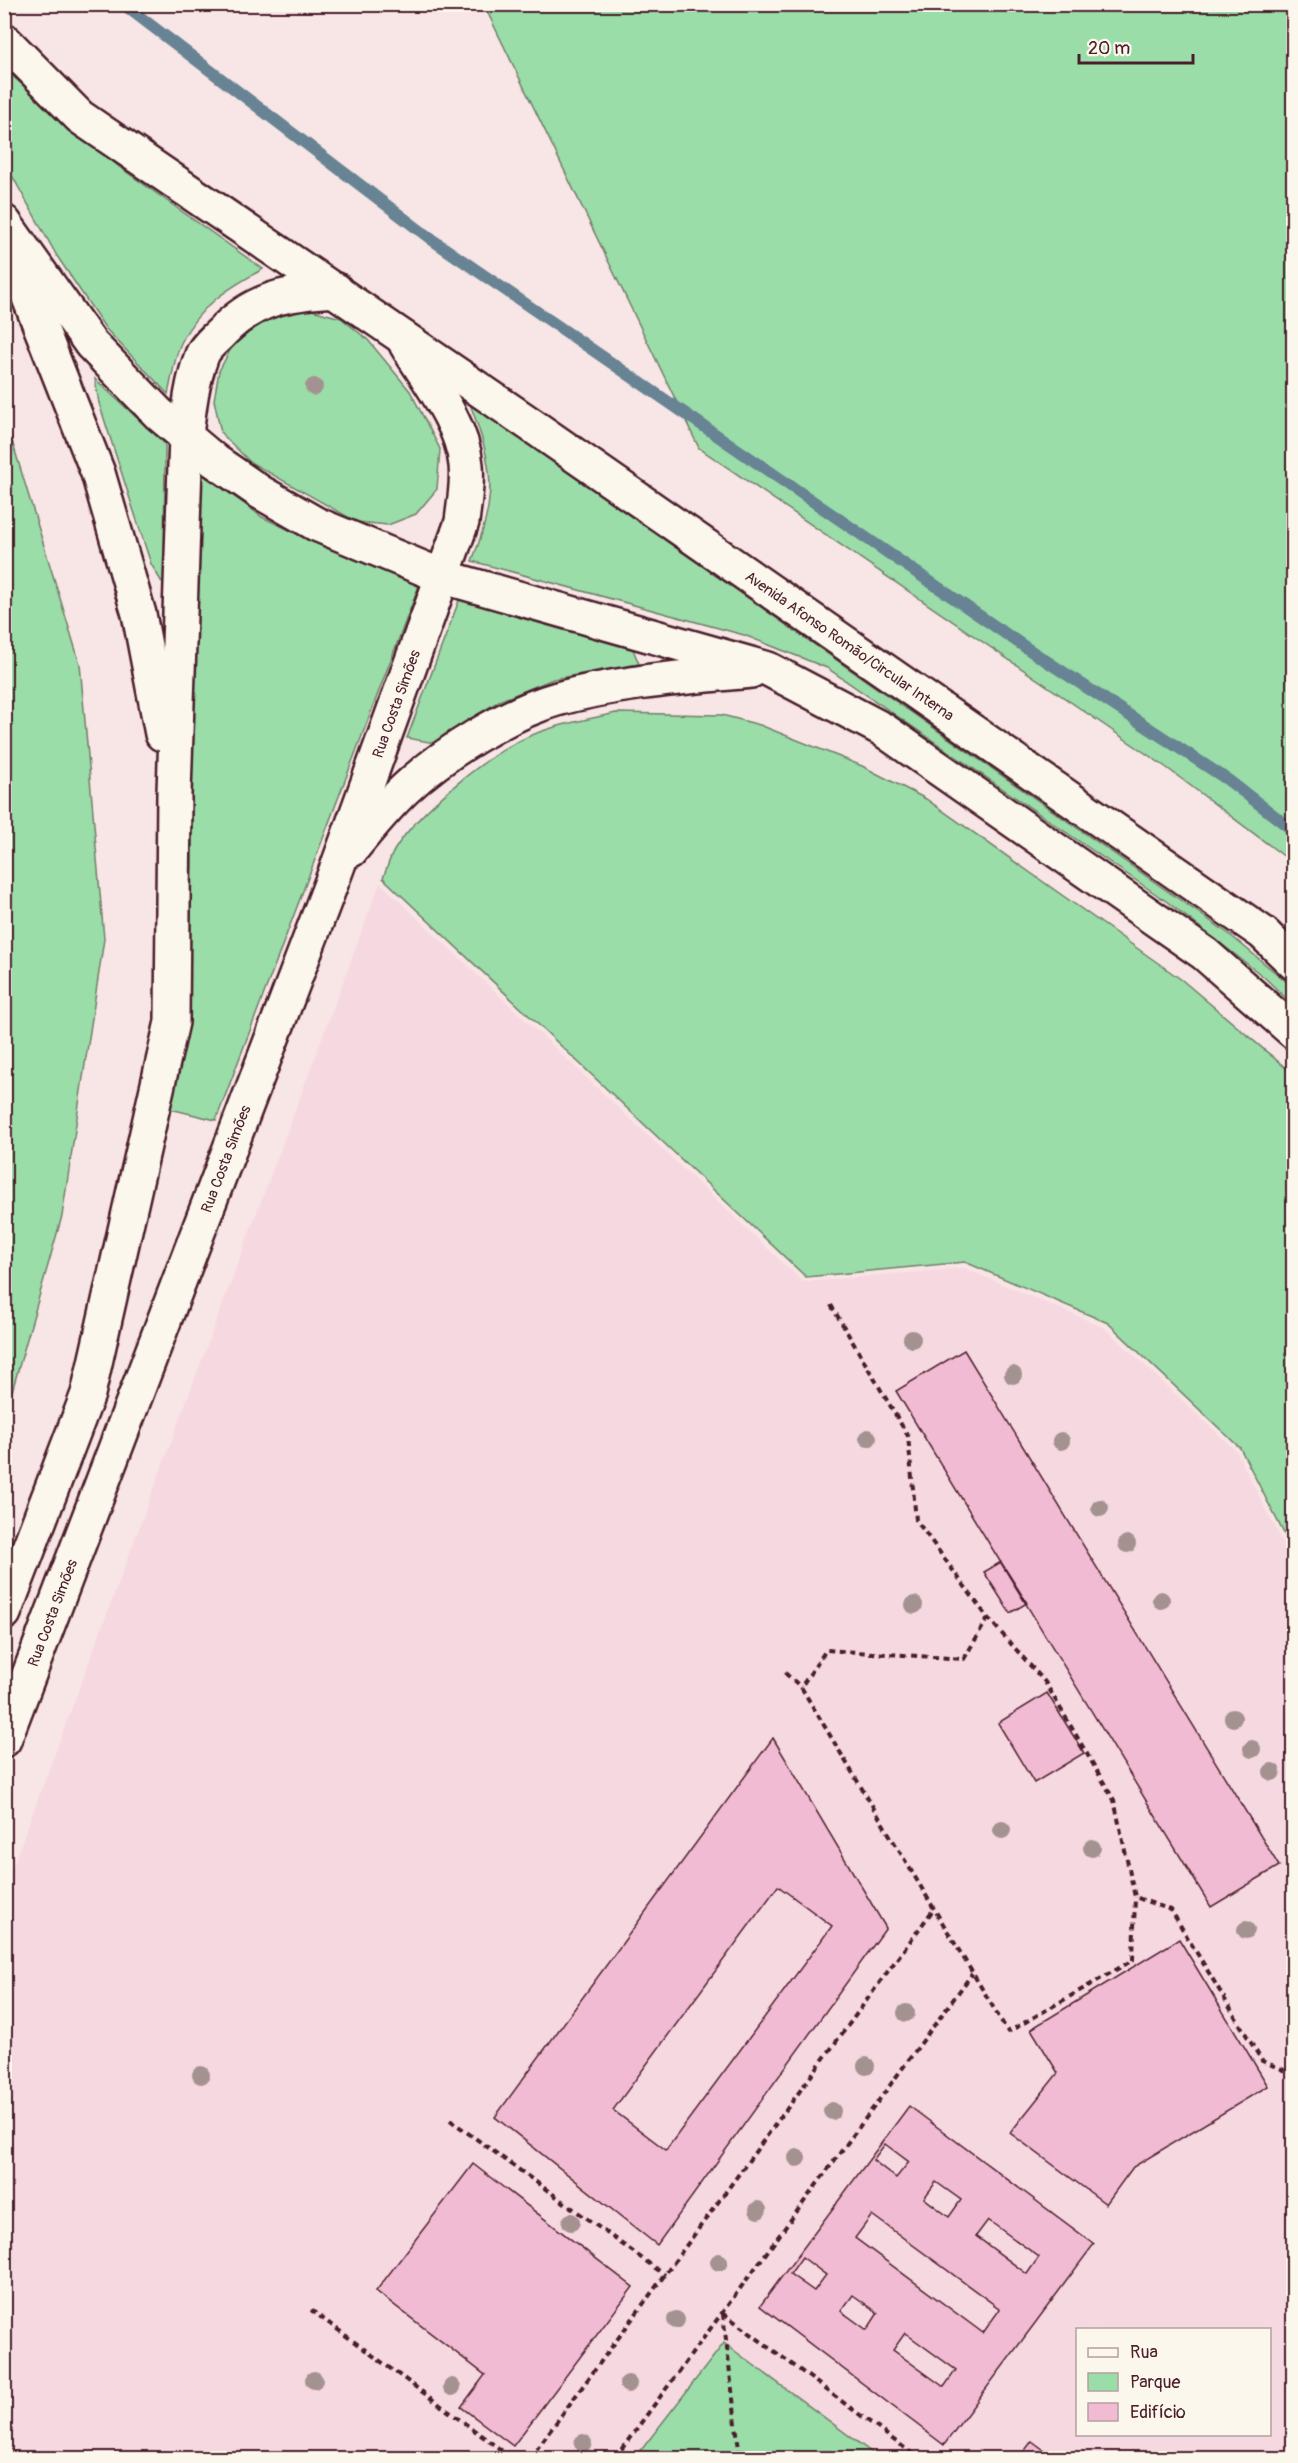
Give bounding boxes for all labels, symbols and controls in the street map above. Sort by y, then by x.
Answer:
scale bar [1079,27,1193,65]
text: 20 m [1088,37,1130,60]
street label: Avenida Afonso Romão/Circular Interna [741,567,958,725]
street label: Rua Costa Simões [368,647,425,760]
street label: Rua Costa Simões [197,1102,255,1215]
street label: Rua Costa Simões [23,1556,82,1669]
legend [1076,2328,1271,2436]
text: Rua [1130,2341,1158,2364]
text: Parque [1130,2371,1180,2394]
text: Edifício [1130,2401,1186,2424]

